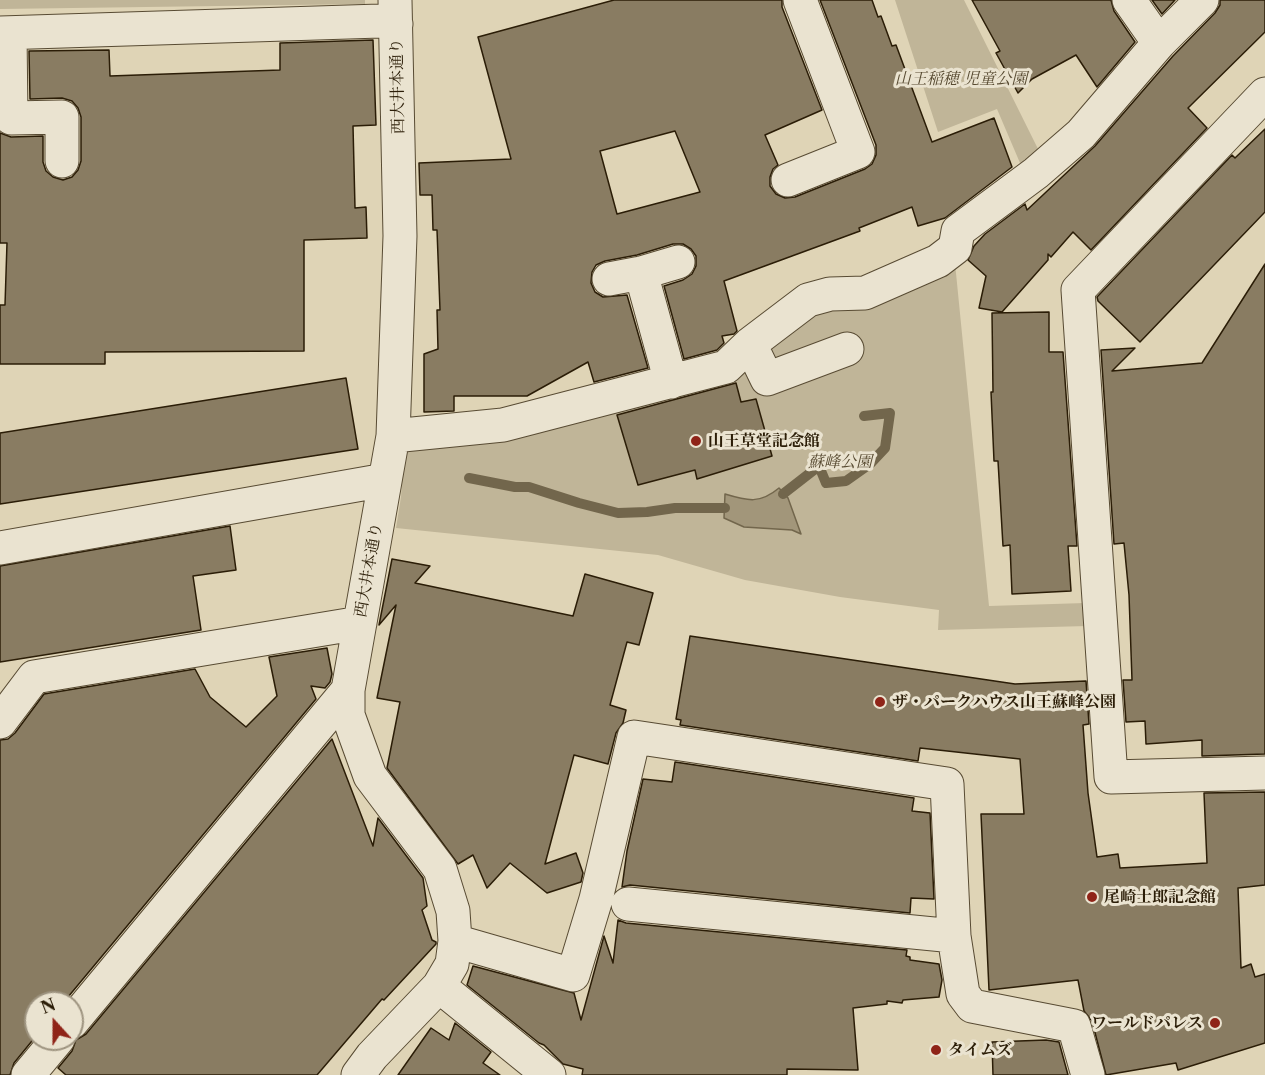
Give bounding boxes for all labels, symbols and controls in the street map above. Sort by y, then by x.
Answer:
street label: 西大井本通り [388,38,408,134]
park label: 山王稲穂 児童公園 [895,69,1027,89]
place label: 山王草堂記念館 [708,431,820,451]
marker: 山王草堂記念館 [689,434,703,448]
park label: 蘇峰公園 [808,452,872,472]
street label: 西大井本通り [351,521,387,619]
place label: ザ・パークハウス山王蘇峰公園 [892,692,1116,712]
marker: ザ・パークハウス山王蘇峰公園 [873,695,887,709]
place label: 尾崎士郎記念館 [1104,887,1216,907]
marker: 尾崎士郎記念館 [1085,890,1099,904]
north arrow [24,991,84,1051]
text: N [38,994,58,1018]
place label: ワールドパレス [1091,1013,1203,1033]
marker: ワールドパレス [1208,1016,1222,1030]
place label: タイムズ [948,1040,1012,1060]
marker: タイムズ [929,1043,943,1057]

